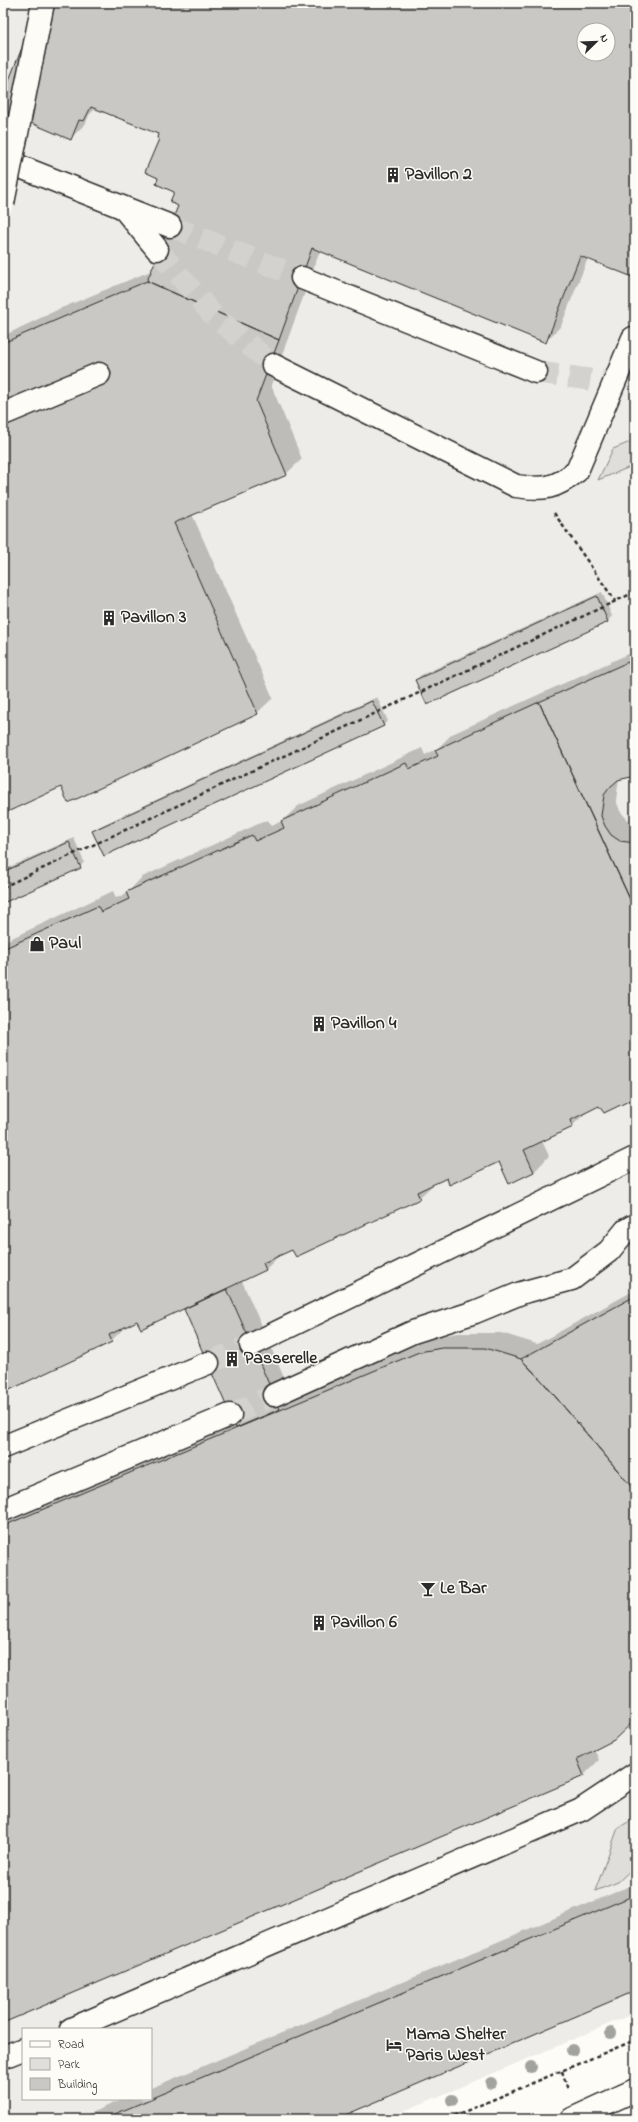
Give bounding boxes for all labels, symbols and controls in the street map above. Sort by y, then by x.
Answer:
north arrow [576,22,616,62]
text: N [595,32,613,45]
place label: Pavillon 2 [405,162,472,188]
building icon: Pavillon 2 [384,166,402,184]
place label: Pavillon 3 [121,605,187,631]
building icon: Pavillon 3 [100,609,118,627]
place label: Paul [49,931,81,957]
shop icon: Paul [28,935,46,953]
place label: Pavillon 4 [331,1011,397,1037]
building icon: Pavillon 4 [310,1015,328,1033]
place label: Passerelle [244,1346,318,1372]
building icon: Passerelle [223,1350,241,1368]
place label: Le Bar [440,1576,487,1602]
bar icon: Le Bar [419,1580,437,1598]
place label: Pavillon 6 [331,1610,397,1636]
building icon: Pavillon 6 [310,1614,328,1632]
place label: Mama Shelter Paris West [406,2022,506,2069]
legend [22,2028,152,2100]
text: Road [58,2036,84,2054]
hotel icon: Mama Shelter Paris West [385,2036,403,2054]
text: Park [58,2056,80,2074]
text: Building [57,2076,97,2095]

